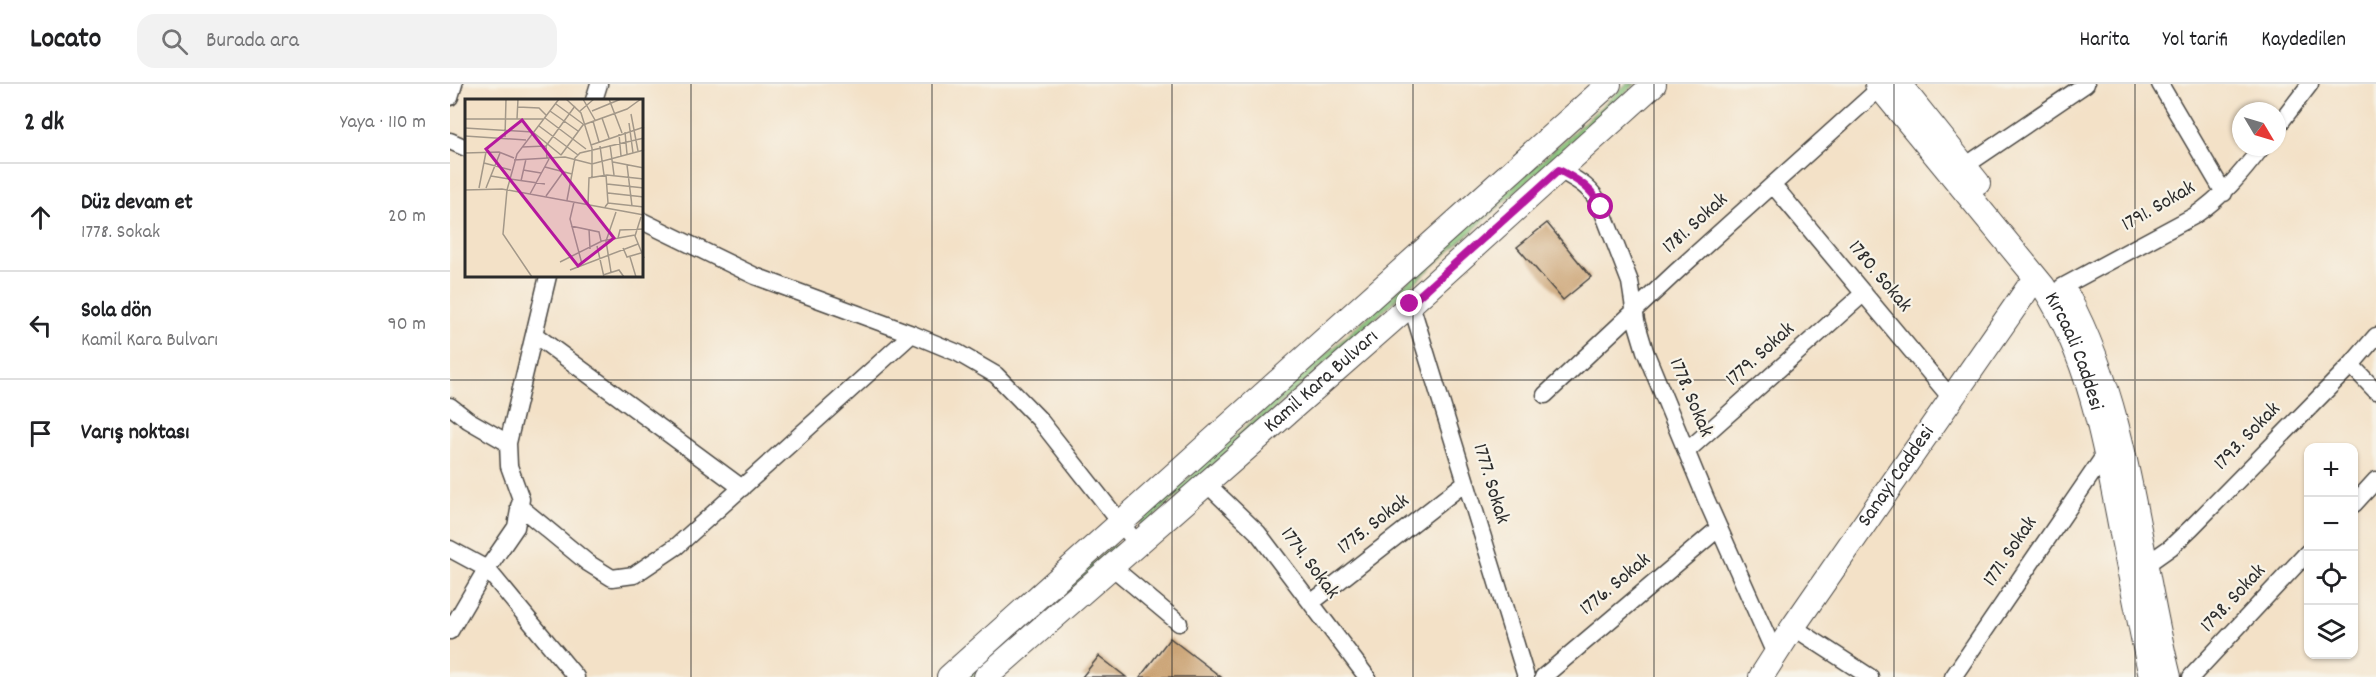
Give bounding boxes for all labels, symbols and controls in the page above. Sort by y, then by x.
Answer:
search box [137,14,557,68]
text: Locato [30,21,101,61]
icon: search [158,25,191,58]
text: Burada ara [206,26,299,57]
text: Harita [2080,26,2129,56]
text: Yol tarifi [2162,26,2228,56]
text: Kaydedilen [2261,26,2346,56]
inset map [465,99,644,278]
north arrow [2232,102,2286,156]
text: 2 dk [24,105,64,142]
text: Yaya · 110 m [340,109,426,137]
street label: 1791. Sokak [2116,174,2202,240]
street label: 1781. Sokak [1656,186,1736,262]
text: Düz devam et [81,188,193,219]
route start [1587,193,1613,219]
icon: ahead [24,201,57,234]
text: 20 m [388,203,426,231]
text: 1778. Sokak [81,219,160,247]
street label: 1780. Sokak [1840,234,1918,320]
street label: Kırcaali Caddesi [2035,287,2110,414]
route end [1396,290,1422,316]
text: Sola dön [81,296,151,327]
icon: left [24,309,57,342]
text: 90 m [388,311,426,339]
street label: 1779. Sokak [1720,316,1802,394]
street label: Kamil Kara Bulvarı [1258,323,1386,441]
text: Kamil Kara Bulvarı [81,327,218,355]
street label: 1778. Sokak [1660,354,1720,442]
street label: 1793. Sokak [2207,396,2289,478]
icon: arrive [24,417,57,450]
text: Varış noktası [81,418,189,449]
street label: Sanayi Caddesi [1851,420,1943,534]
street label: 1777. Sokak [1464,440,1516,528]
map controls [2304,443,2358,659]
button: + [2304,443,2358,497]
street label: 1775. Sokak [1332,487,1416,563]
button: − [2304,497,2358,551]
street label: 1771. Sokak [1976,511,2046,593]
street label: 1774. Sokak [1272,522,1346,606]
street label: 1776. Sokak [1574,546,1658,624]
button: locate [2304,551,2358,605]
street label: 1798. Sokak [2194,558,2274,640]
button: layers [2304,605,2358,659]

